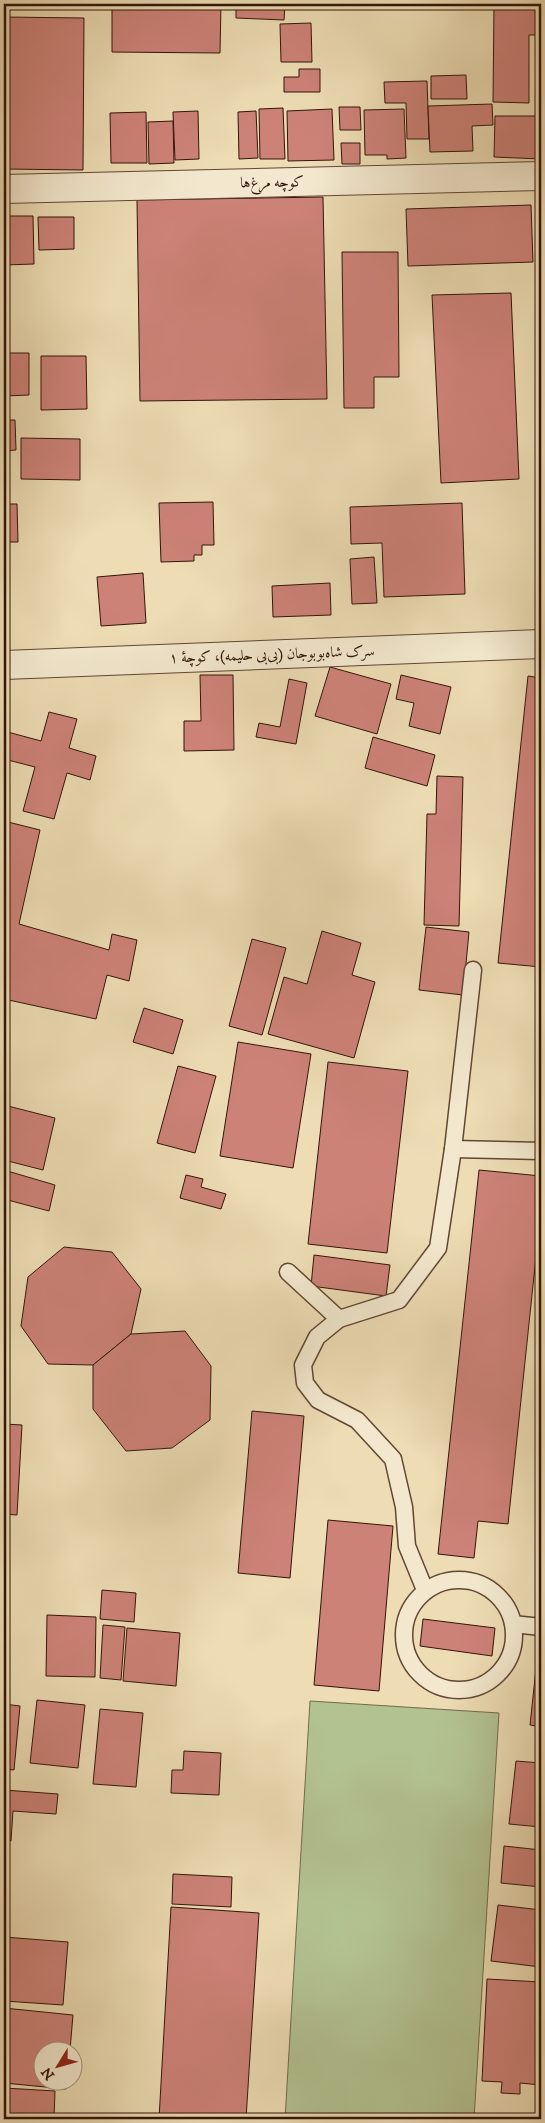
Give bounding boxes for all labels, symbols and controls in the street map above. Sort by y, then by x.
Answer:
street label: کوچه مرغ‌ها [240,172,304,196]
street label: سرک شاه‌بوبوجان (بی‌بی حلیمه)، کوچۀ ۱ [169,641,375,669]
north arrow [32,2040,82,2090]
text: N [37,2063,59,2083]

